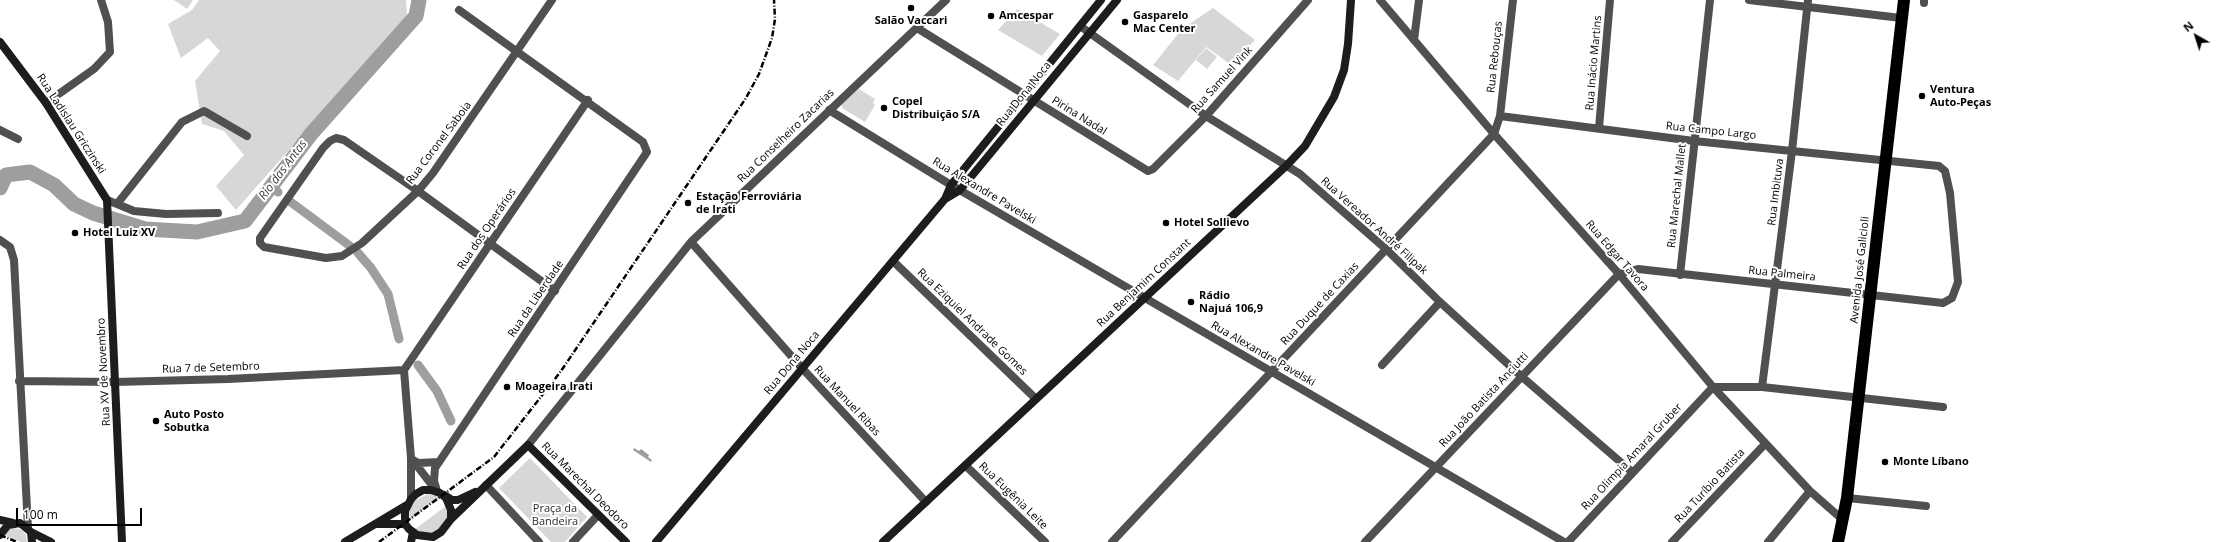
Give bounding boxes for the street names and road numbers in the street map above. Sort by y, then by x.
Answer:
street label: Rua Inácio Martins [1583,15,1605,111]
street label: Rua Rebouças [1485,20,1505,94]
street label: Rua Samuel Vink [1189,44,1255,116]
street label: Rua Dona Noca [994,59,1054,129]
street label: Rua Ladislau Griczinski [34,72,108,176]
street label: Rua Conselheiro Zacarias [735,86,837,186]
street label: Pirina Nadal [1049,94,1109,138]
street label: Rua Coronel Saboia [404,99,474,187]
street label: Rua Campo Largo [1665,120,1757,142]
street label: Rua Marechal Mallet [1665,143,1689,249]
street label: Rua Alexandre Pavelski [930,155,1038,227]
street label: Rua Imbituva [1765,158,1787,226]
street label: Rua Vereador André Filipak [1318,174,1430,278]
street label: Rua dos Operários [455,186,519,272]
street label: Avenida José Galicioli [1848,216,1872,324]
street label: Rua Edgar Tavora [1583,218,1651,294]
street label: Rua Benjamim Constant [1094,236,1194,330]
street label: Rua da Liberdade [505,258,567,340]
street label: Rua Duque de Caxias [1278,260,1362,348]
street label: Rua Palmeira [1748,264,1816,284]
street label: Rua Eziquiel Andrade Gomes [914,266,1030,378]
street label: Rua XV de Novembro [95,317,113,427]
street label: Rua Alexandre Pavelski [1208,319,1318,389]
street label: Rua Dona Noca [762,328,822,398]
street label: Rua João Batista Anciutti [1437,350,1531,450]
street label: Rua 7 de Setembro [162,360,260,376]
street label: Rua Manuel Ribas [811,363,883,439]
street label: Rua Olimpia Amaral Gruber [1579,401,1685,513]
street label: Rua Marechal Deodoro [539,440,631,532]
street label: Rua Turíbio Batista [1672,446,1748,526]
street label: Rua Eugênia Leite [976,460,1050,532]

